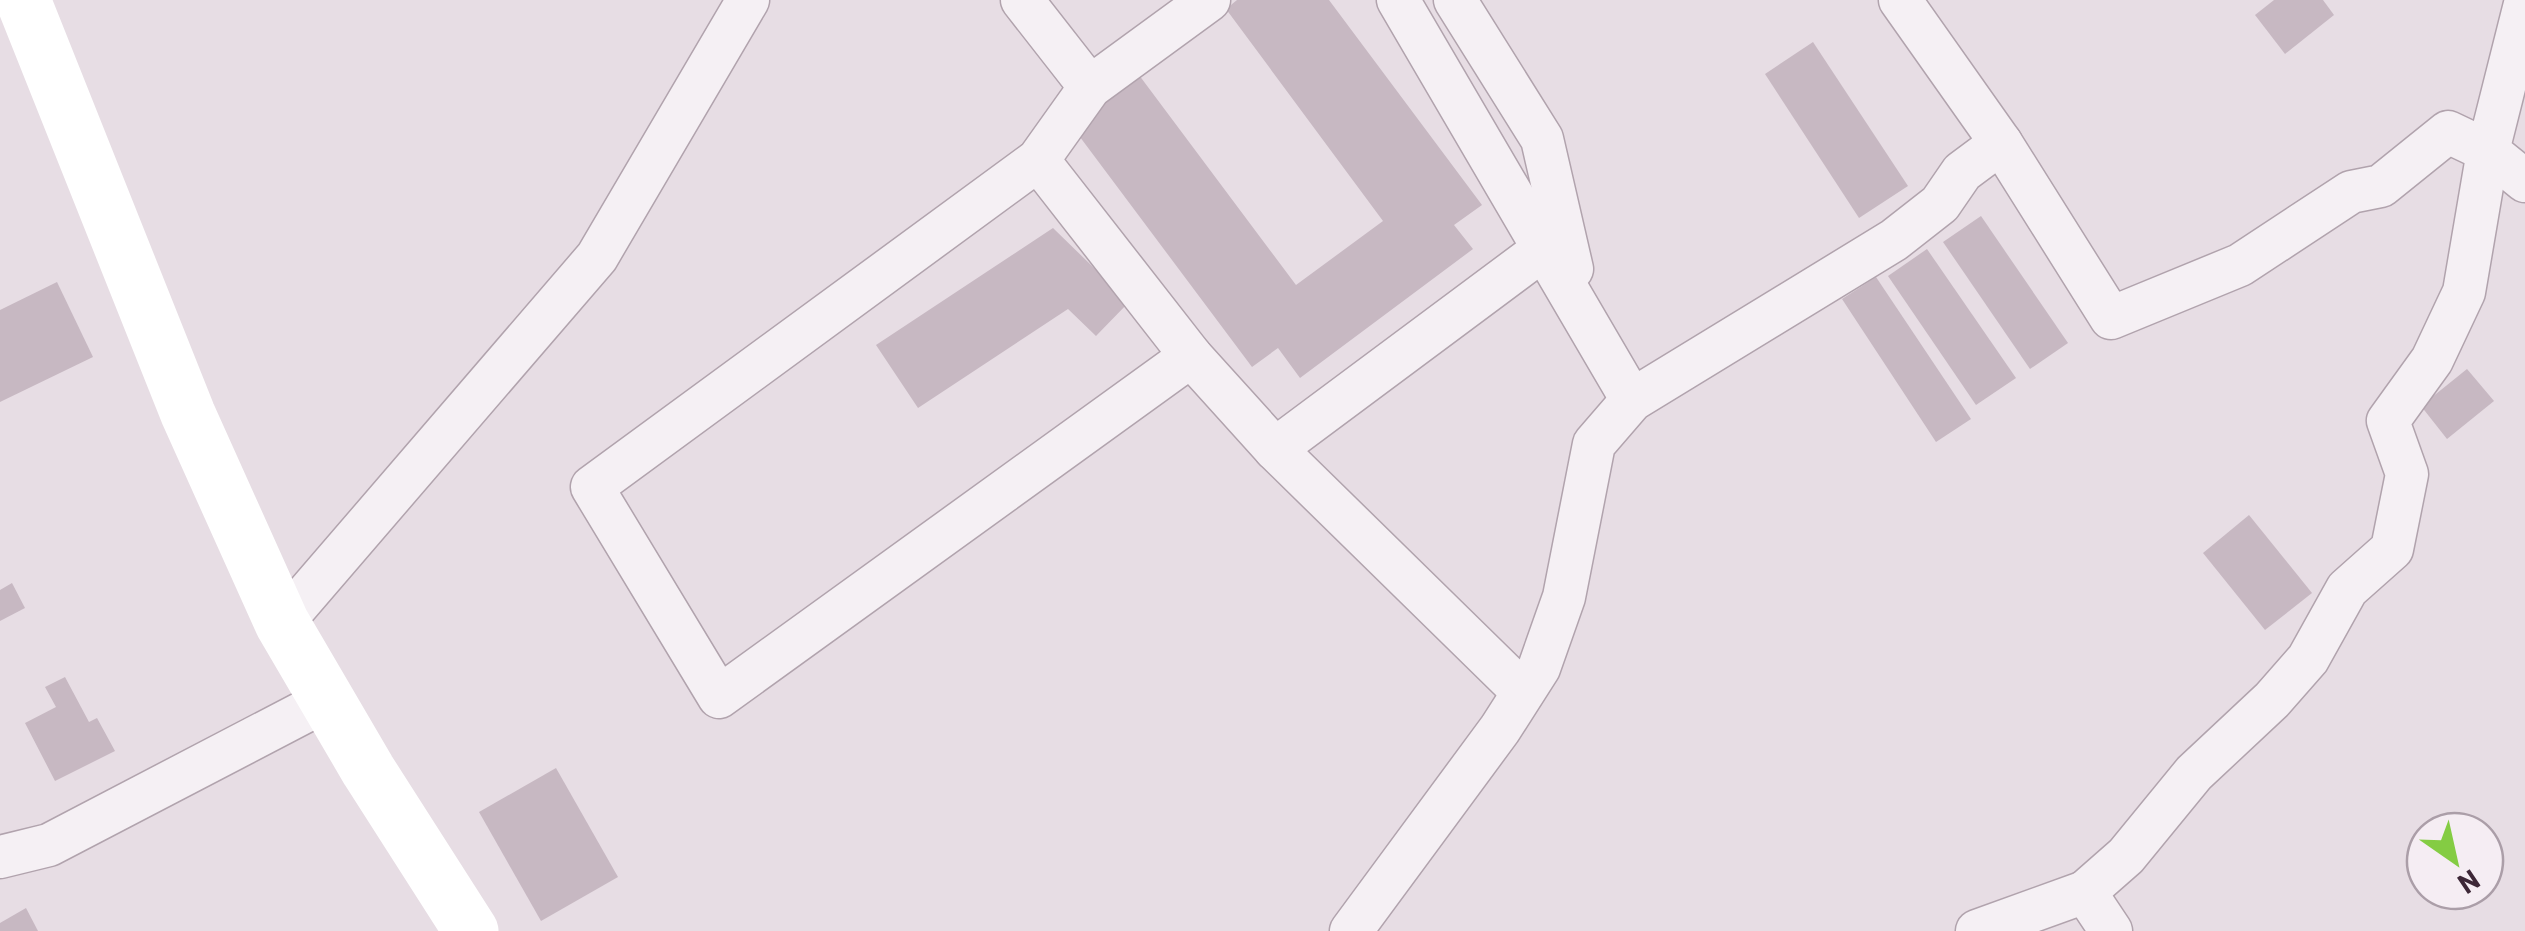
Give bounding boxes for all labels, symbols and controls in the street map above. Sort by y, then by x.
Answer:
north arrow [2405,811,2505,911]
text: N [2452,863,2487,902]

